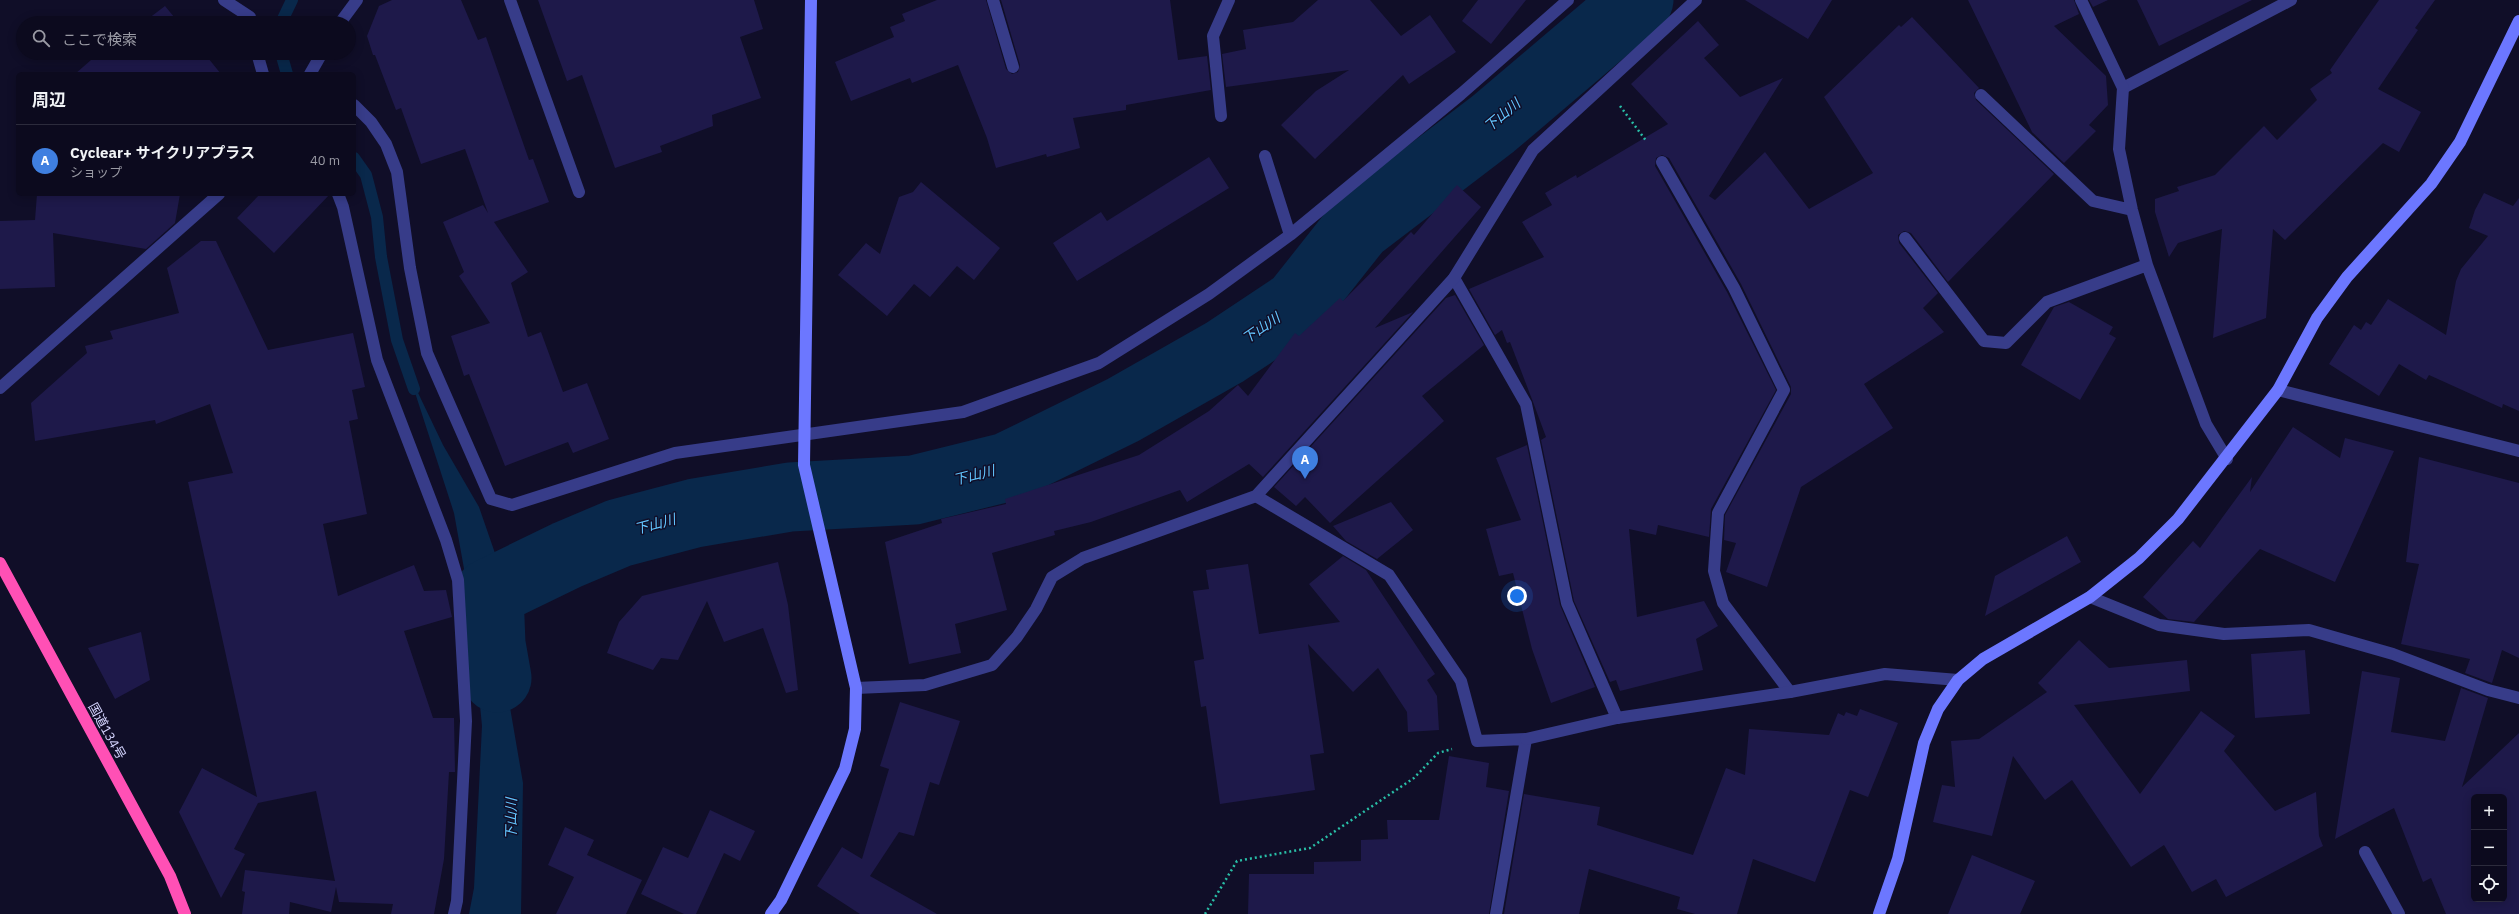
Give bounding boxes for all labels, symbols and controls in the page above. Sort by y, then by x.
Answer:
search box [16,16,356,60]
icon: search [30,27,52,49]
text: ここで検索 [62,30,137,49]
text: 周辺 [32,89,66,111]
water label: 下山川 [1480,93,1525,135]
text: Cyclear+ サイクリアプラス [70,143,255,162]
text: A [41,152,49,169]
text: 40 m [310,152,340,169]
text: ショップ [70,164,122,181]
water label: 下山川 [1239,308,1285,347]
pin: A [1292,446,1318,479]
water label: 下山川 [951,461,998,489]
water label: 下山川 [632,509,680,538]
your location [1507,586,1527,606]
street label: 国道134号 [84,700,130,762]
map controls [2471,794,2507,902]
button: + [2471,794,2507,830]
water label: 下山川 [502,796,520,840]
button: − [2471,830,2507,866]
button: locate [2471,866,2507,902]

